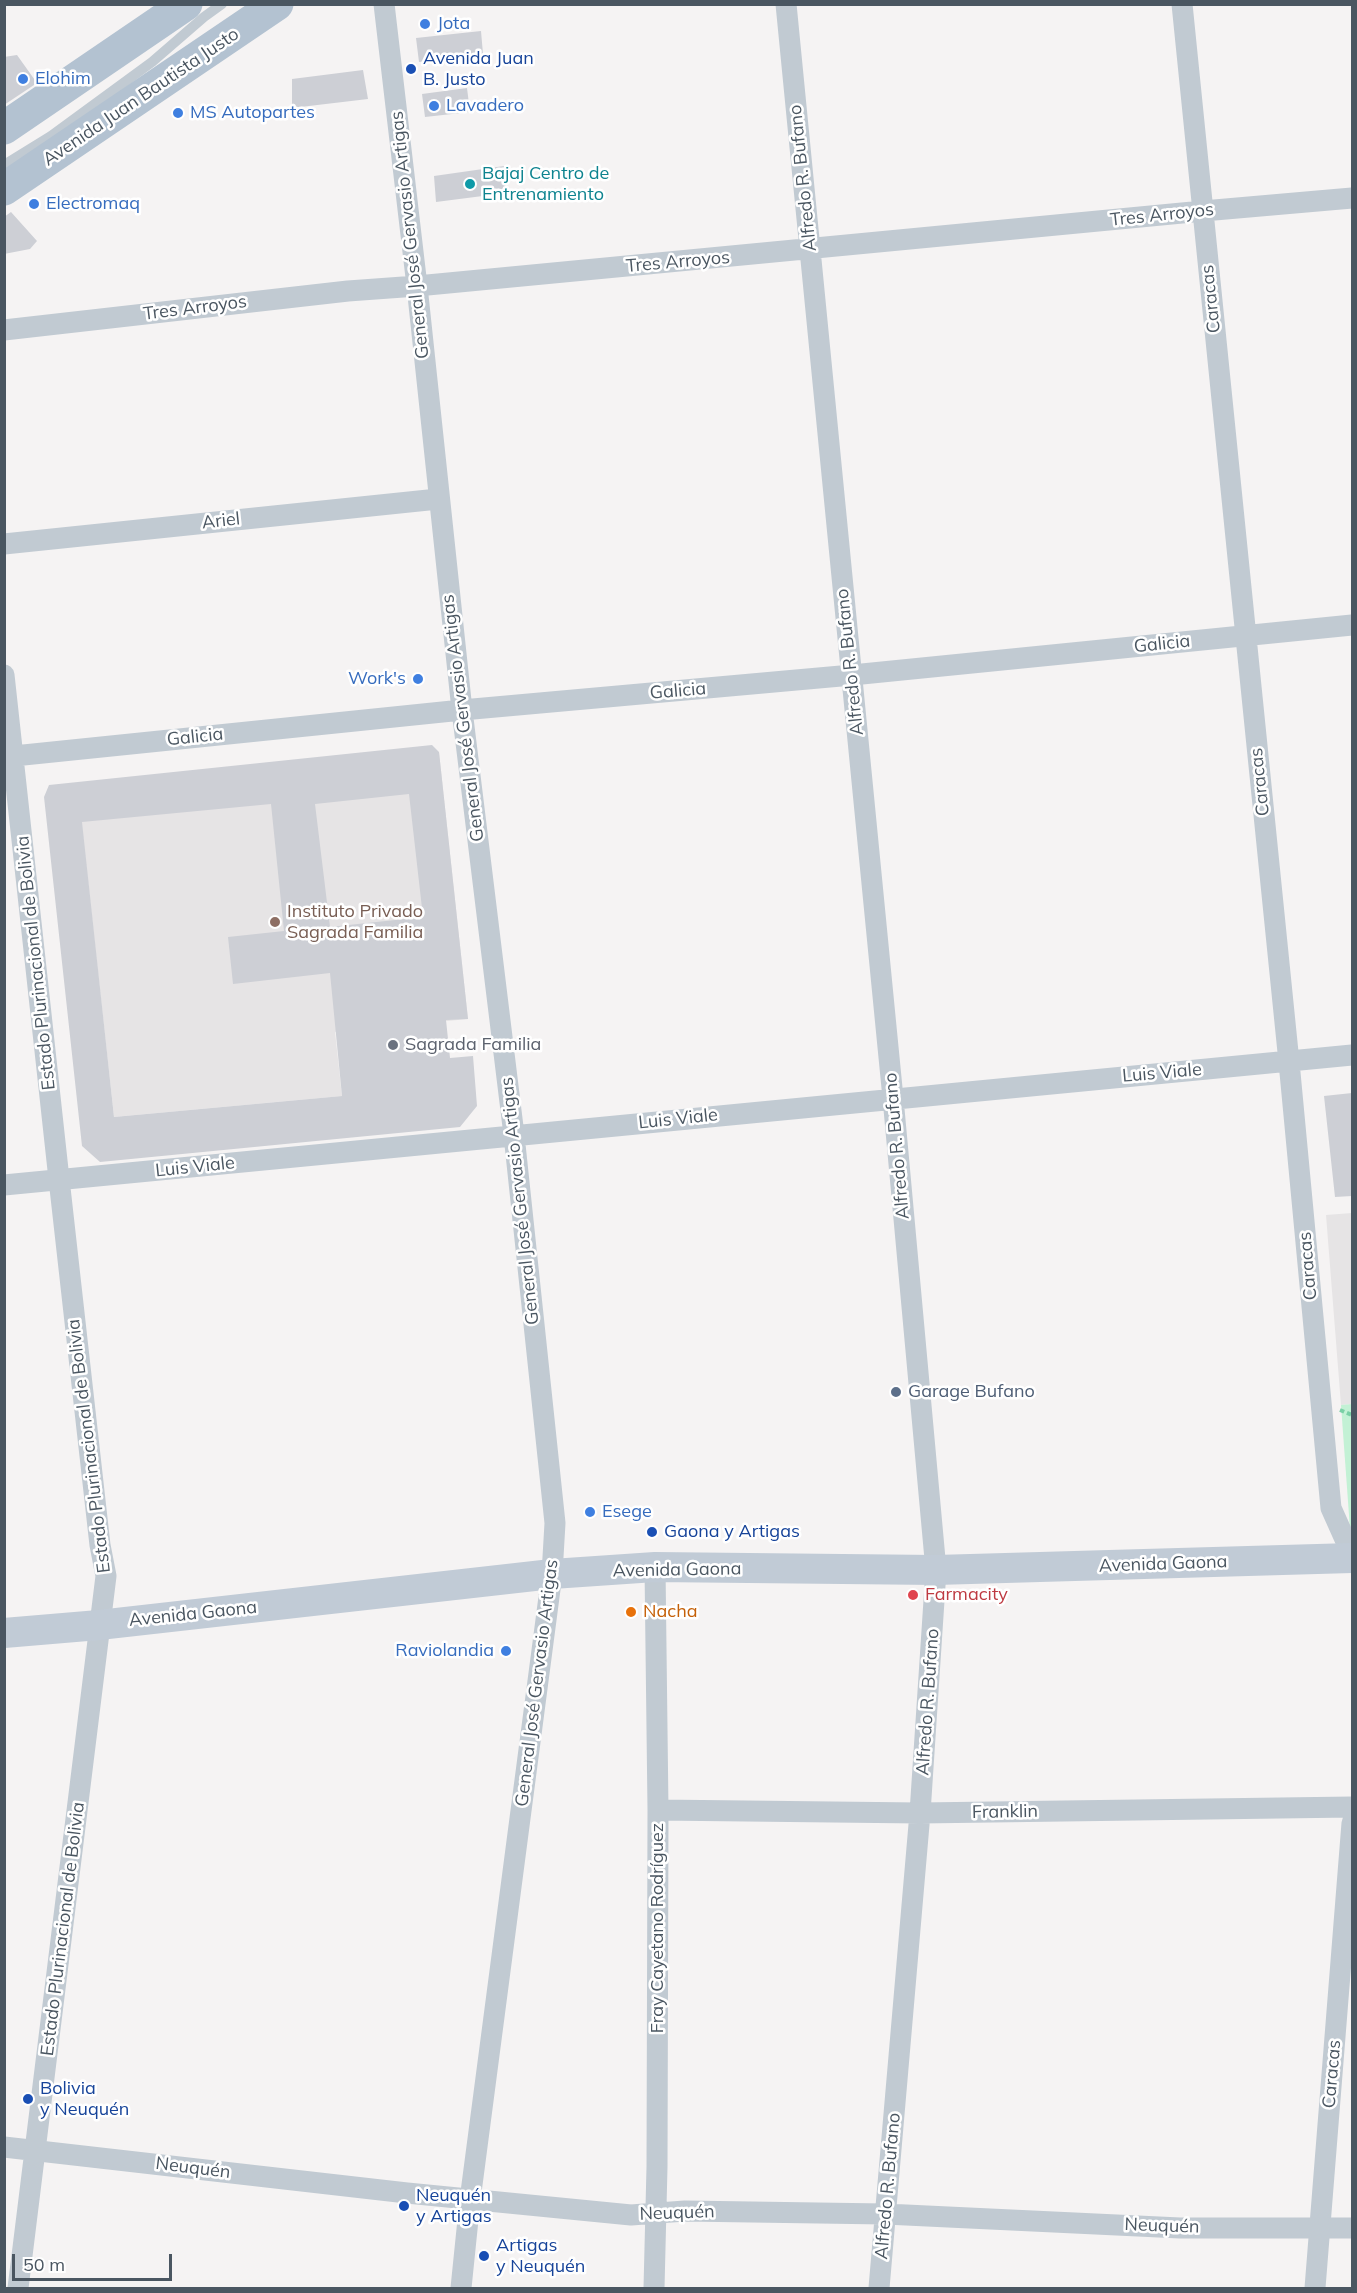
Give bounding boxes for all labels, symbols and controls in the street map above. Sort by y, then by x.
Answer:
place label: Jota [437,13,470,35]
marker: Jota [418,17,432,31]
street label: Avenida Juan Bautista Justo [39,23,243,171]
place label: Avenida Juan B. Justo [423,48,534,90]
marker: Avenida Juan B. Justo [404,62,418,76]
place label: Elohim [35,68,91,90]
marker: Elohim [16,72,30,86]
place label: Lavadero [446,95,524,117]
marker: Lavadero [427,99,441,113]
place label: MS Autopartes [190,102,315,124]
street label: Alfredo R. Bufano [785,104,821,252]
marker: MS Autopartes [171,106,185,120]
street label: General José Gervasio Artigas [386,110,434,360]
place label: Bajaj Centro de Entrenamiento [482,163,609,206]
marker: Bajaj Centro de Entrenamiento [463,177,477,191]
place label: Electromaq [46,193,140,215]
marker: Electromaq [27,197,41,211]
street label: Tres Arroyos [1109,199,1215,231]
street label: Tres Arroyos [625,247,731,277]
street label: Caracas [1197,264,1225,334]
street label: Tres Arroyos [142,291,248,325]
street label: Ariel [201,508,241,534]
street label: Alfredo R. Bufano [832,588,868,736]
street label: General José Gervasio Artigas [437,593,489,843]
street label: Galicia [1133,630,1191,658]
place label: Work's [348,668,406,690]
marker: Work's [411,672,425,686]
street label: Galicia [649,678,707,704]
street label: Galicia [166,723,224,751]
street label: Caracas [1246,747,1274,817]
street label: Estado Plurinacional de Bolivia [12,835,60,1091]
place label: Instituto Privado Sagrada Familia [287,901,423,944]
marker: Instituto Privado Sagrada Familia [268,915,282,929]
place label: Sagrada Familia [405,1034,541,1056]
marker: Sagrada Familia [386,1038,400,1052]
street label: Luis Viale [1121,1059,1203,1087]
street label: Alfredo R. Bufano [880,1072,914,1220]
street label: General José Gervasio Artigas [496,1076,544,1326]
street label: Luis Viale [637,1104,719,1134]
street label: Luis Viale [154,1152,236,1182]
street label: Caracas [1294,1231,1322,1301]
street label: Estado Plurinacional de Bolivia [63,1318,115,1574]
place label: Garage Bufano [908,1381,1035,1403]
marker: Garage Bufano [889,1385,903,1399]
place label: Esege [602,1501,652,1523]
marker: Esege [583,1505,597,1519]
place label: Gaona y Artigas [664,1521,800,1543]
marker: Gaona y Artigas [645,1525,659,1539]
street label: Avenida Gaona [1098,1551,1228,1577]
street label: General José Gervasio Artigas [511,1558,563,1808]
street label: Avenida Gaona [612,1558,742,1582]
place label: Farmacity [925,1584,1008,1606]
marker: Farmacity [906,1588,920,1602]
street label: Avenida Gaona [128,1597,258,1631]
place label: Nacha [643,1601,698,1623]
marker: Nacha [624,1605,638,1619]
street label: Alfredo R. Bufano [912,1628,944,1776]
place label: Raviolandia [395,1640,494,1662]
marker: Raviolandia [499,1644,513,1658]
street label: Estado Plurinacional de Bolivia [37,1801,89,2057]
street label: Franklin [972,1801,1038,1823]
street label: Fray Cayetano Rodríguez [647,1823,669,2033]
street label: Caracas [1318,2039,1346,2109]
place label: Bolivia y Neuquén [40,2078,129,2120]
marker: Bolivia y Neuquén [21,2092,35,2106]
street label: Alfredo R. Bufano [871,2112,905,2260]
street label: Neuquén [154,2153,232,2183]
place label: Neuquén y Artigas [416,2185,492,2228]
marker: Neuquén y Artigas [397,2199,411,2213]
street label: Neuquén [639,2201,715,2225]
street label: Neuquén [1124,2214,1200,2238]
place label: Artigas y Neuquén [496,2235,585,2278]
scale bar [15,2242,176,2280]
marker: Artigas y Neuquén [477,2249,491,2263]
text: 50 m [23,2253,65,2276]

